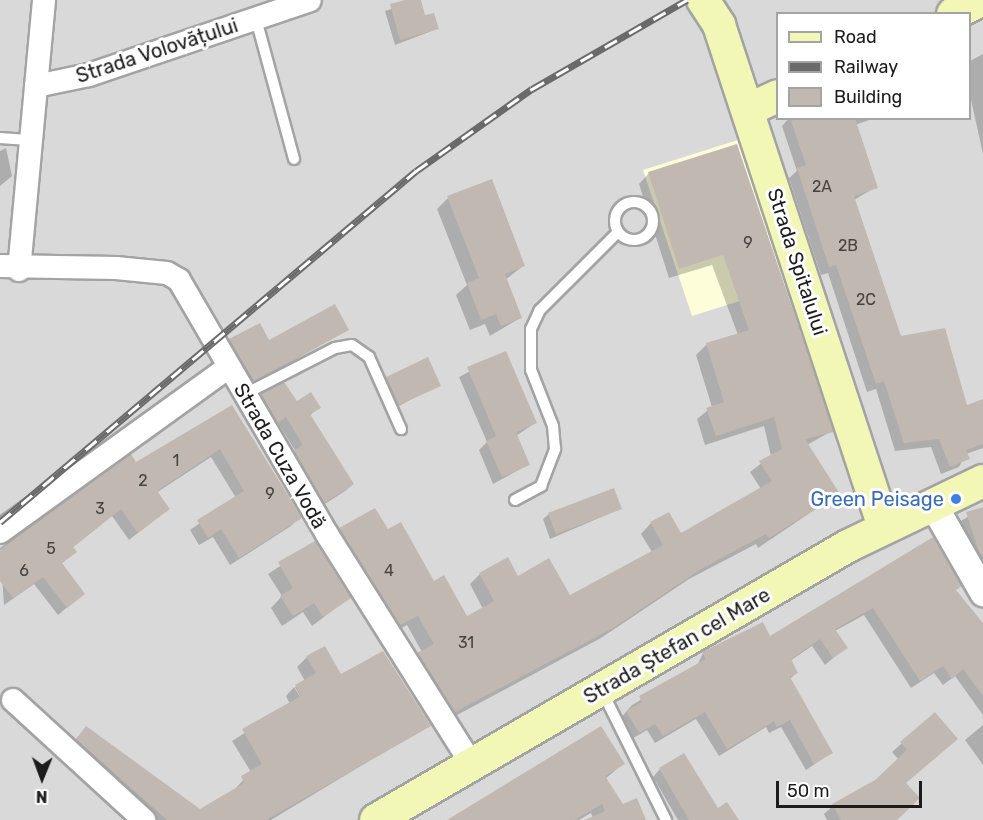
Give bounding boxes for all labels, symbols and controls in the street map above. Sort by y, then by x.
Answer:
legend [776,12,971,120]
street label: Strada Volovățului [73,13,241,89]
text: Road [834,26,877,48]
text: Railway [834,56,898,78]
text: Building [834,86,902,108]
house number: 2A [812,177,832,197]
street label: Strada Spitalului [762,185,832,339]
house number: 9 [743,233,753,253]
house number: 2B [838,236,858,256]
house number: 2C [856,290,876,310]
street label: Strada Cuza Vodă [228,379,332,533]
house number: 1 [173,451,179,471]
house number: 2 [138,471,148,491]
house number: 9 [265,484,275,504]
place label: Green Peisage [810,487,944,511]
marker: Green Peisage [949,492,963,506]
house number: 3 [95,499,105,519]
house number: 5 [46,539,56,559]
house number: 6 [19,561,29,581]
house number: 4 [384,561,394,581]
street label: Strada Ștefan cel Mare [580,583,774,709]
house number: 31 [458,633,474,653]
north arrow [12,748,72,808]
scale bar [779,769,924,807]
text: 50 m [787,780,830,802]
text: N [36,787,48,806]

